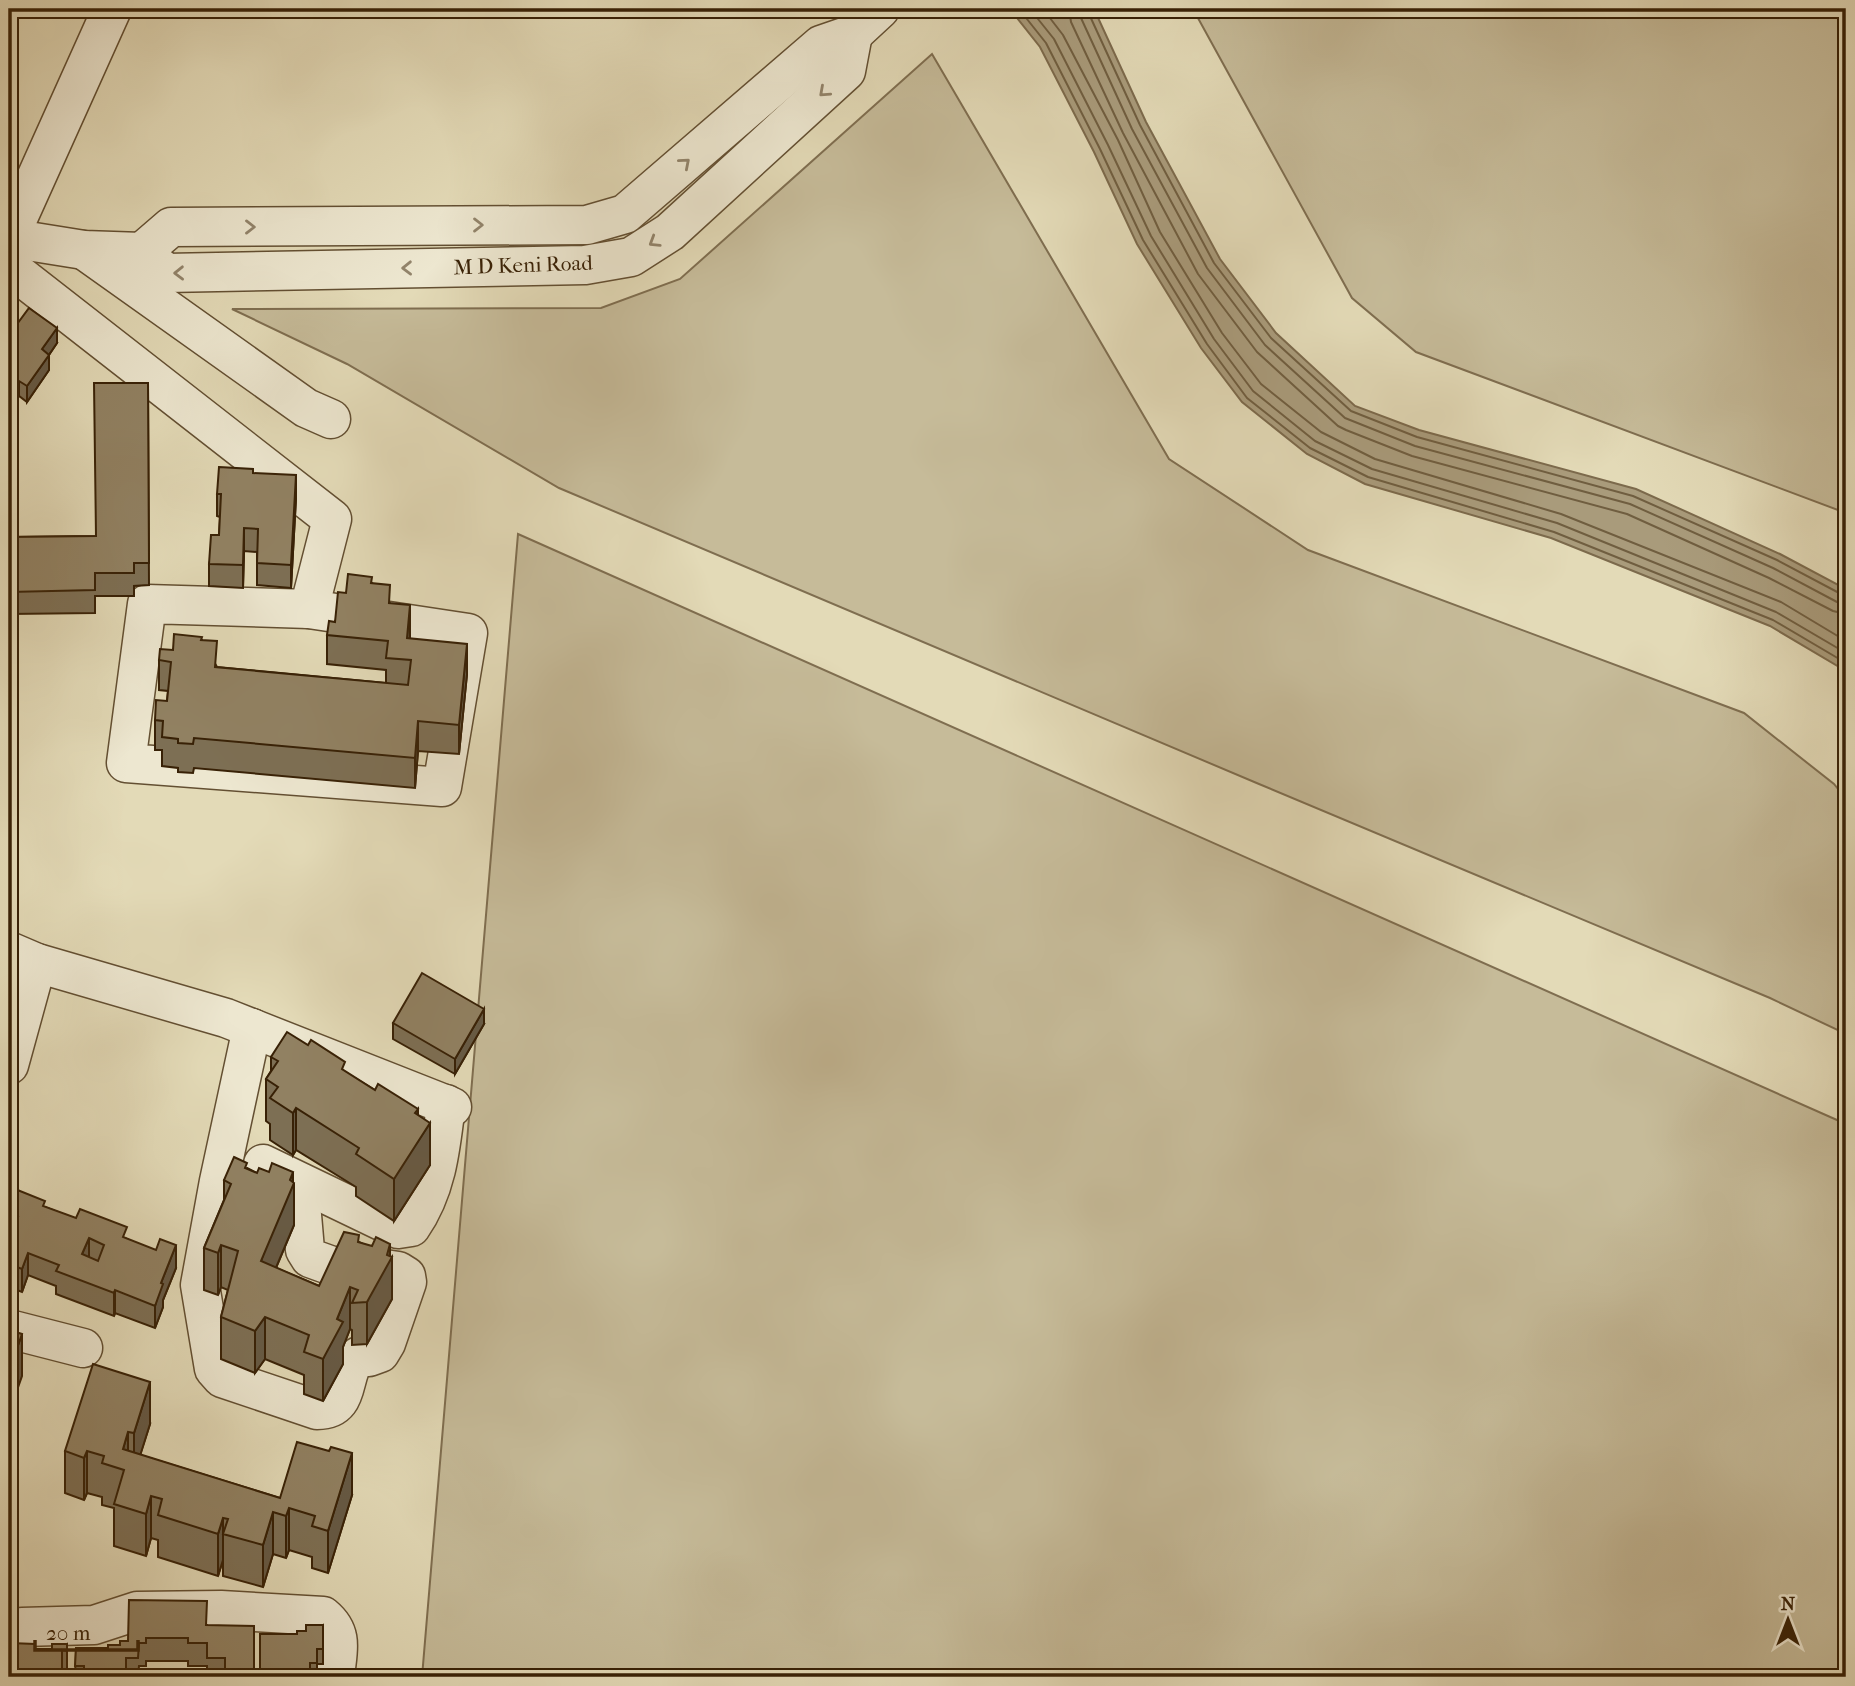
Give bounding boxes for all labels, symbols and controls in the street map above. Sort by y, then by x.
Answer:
one-way arrow [819,83,832,96]
one-way arrow [677,159,690,171]
one-way arrow [473,217,483,233]
one-way arrow [245,219,256,235]
one-way arrow [648,234,661,247]
street label: M D Keni Road [453,251,594,279]
one-way arrow [401,261,412,276]
one-way arrow [173,265,184,281]
north arrow [1754,1584,1824,1654]
text: N [1781,1593,1796,1615]
scale bar [35,1609,138,1653]
text: 20 m [46,1621,91,1645]

